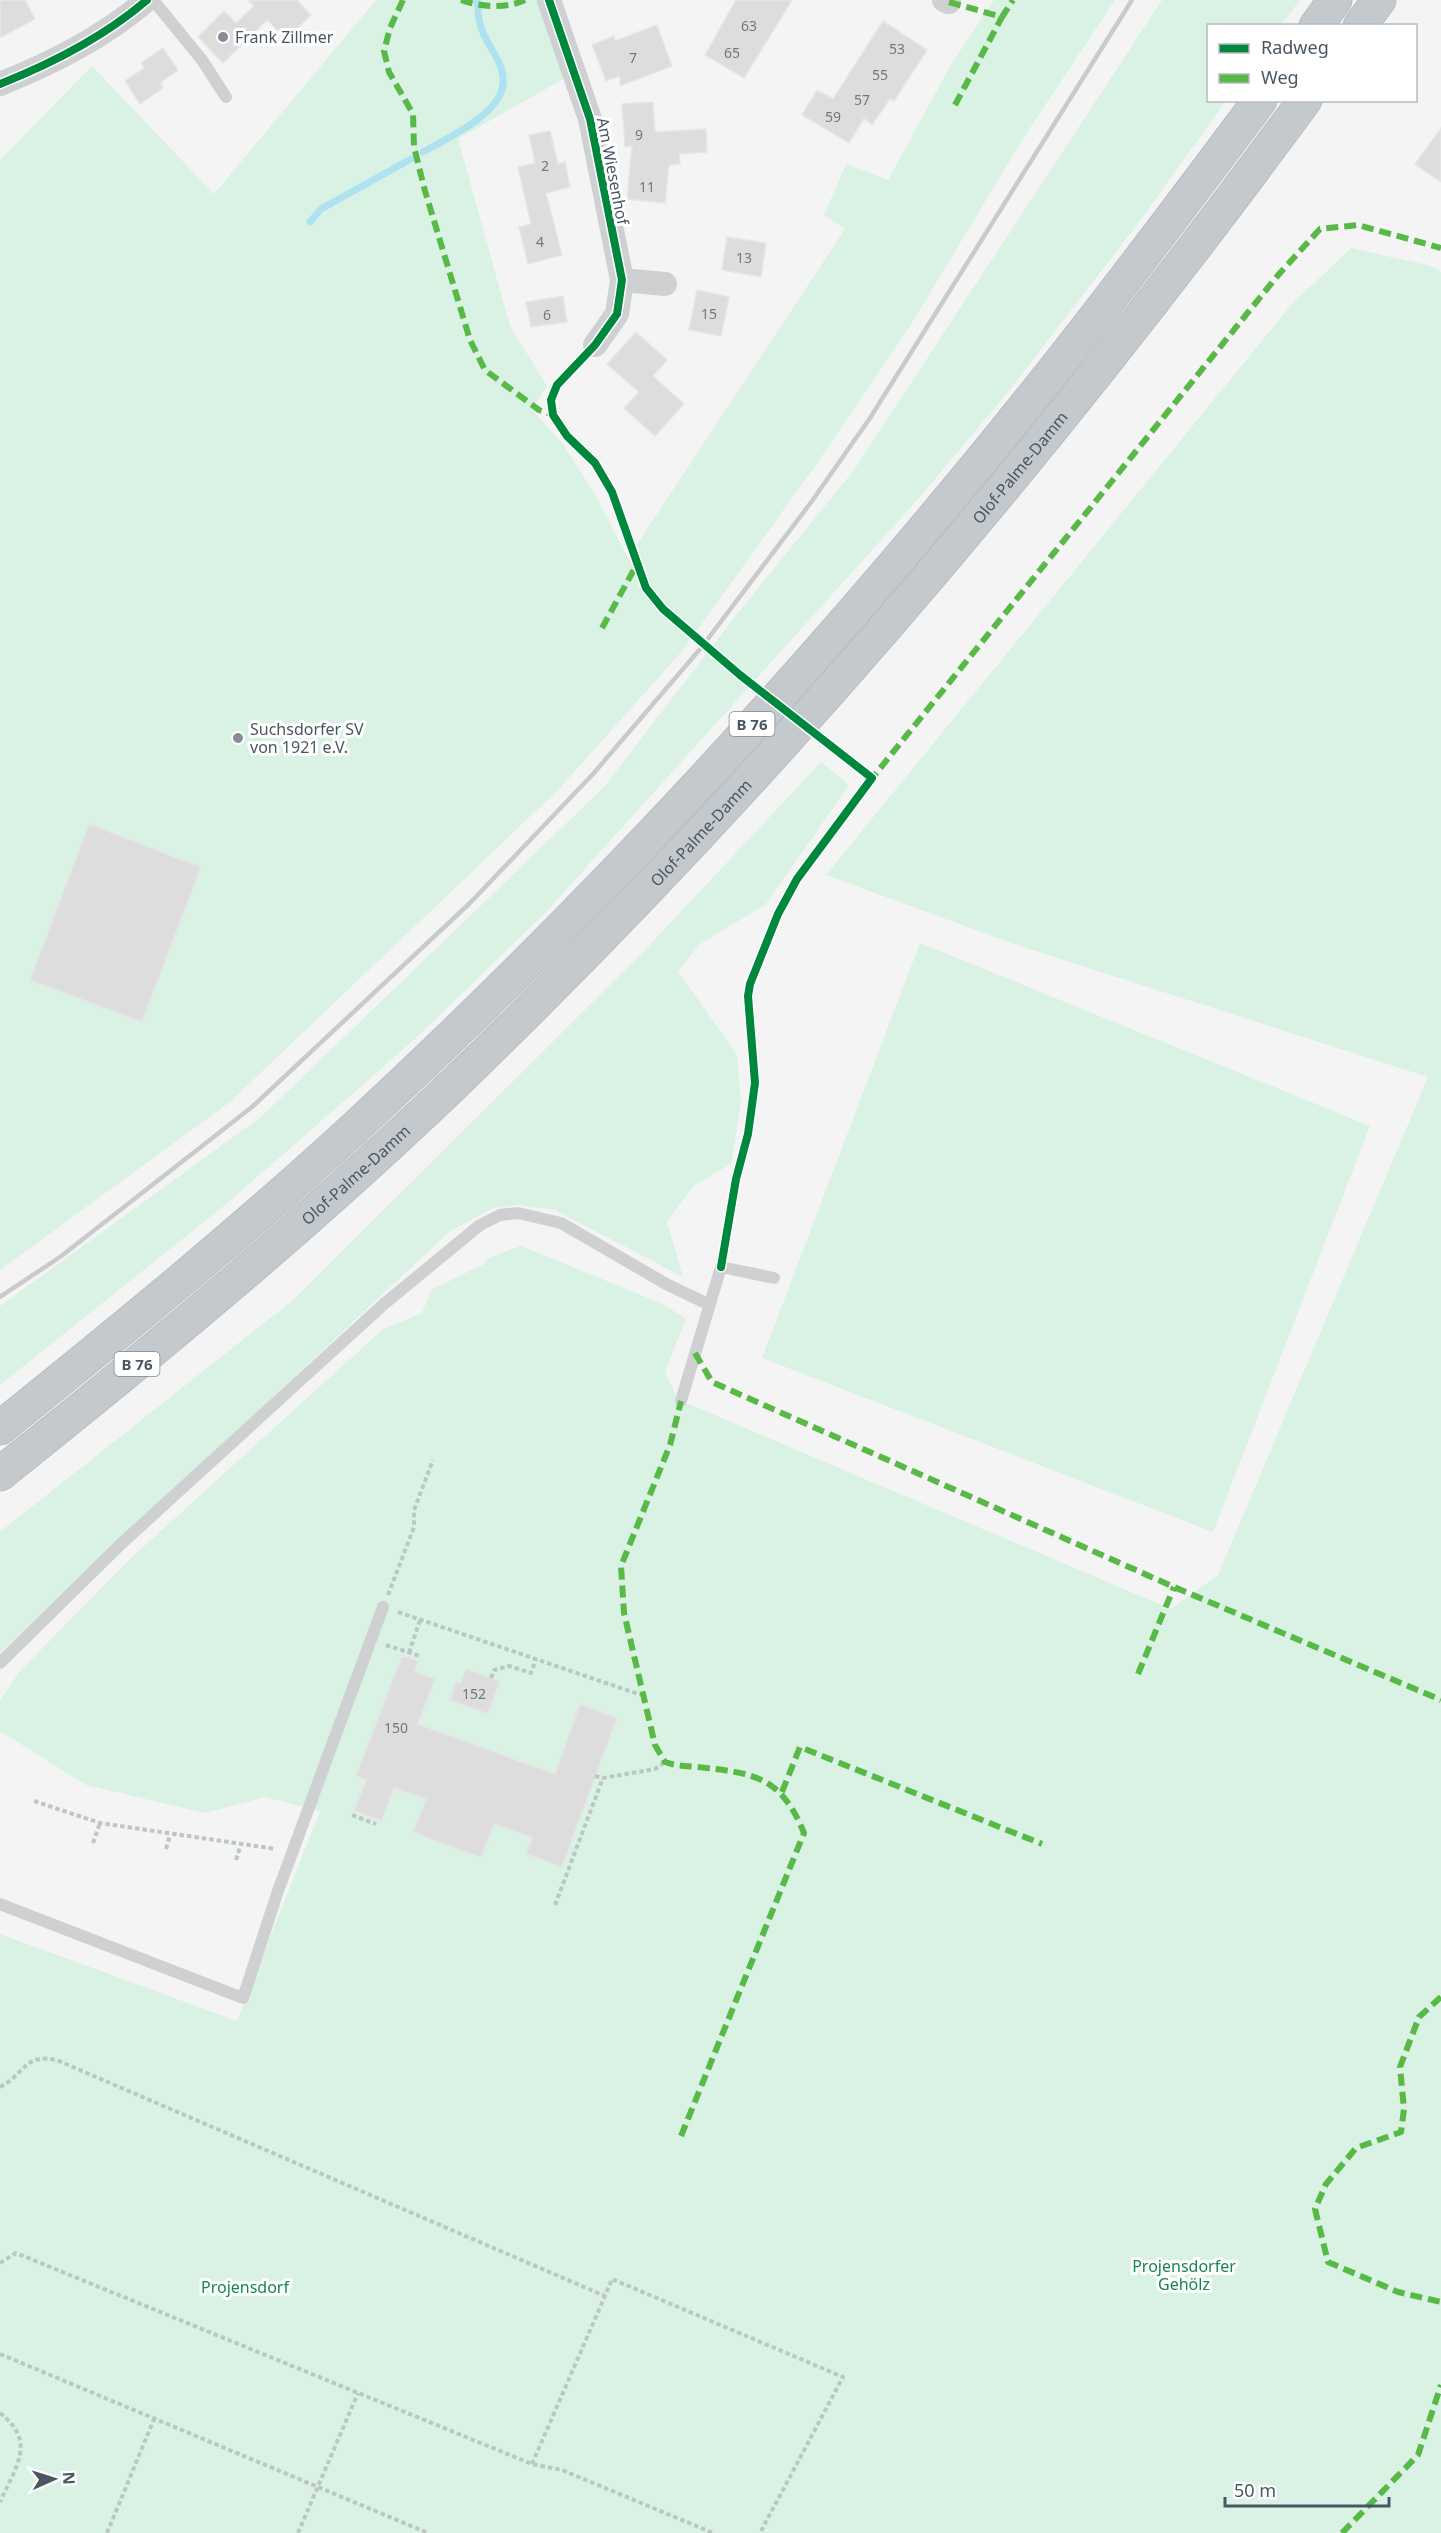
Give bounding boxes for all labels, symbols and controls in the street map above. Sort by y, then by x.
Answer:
house number: 63 [741,16,757,35]
legend [1207,24,1417,102]
place label: Frank Zillmer [235,26,334,48]
marker: Frank Zillmer [216,30,230,44]
text: Radweg [1261,35,1329,59]
house number: 53 [889,39,905,58]
house number: 65 [724,43,740,62]
house number: 7 [629,48,637,67]
house number: 55 [872,65,888,84]
text: Weg [1261,65,1299,89]
house number: 57 [854,90,870,109]
house number: 59 [825,107,841,126]
street label: Am Wiesenhof [592,115,634,228]
house number: 9 [635,125,643,144]
house number: 2 [541,156,549,175]
house number: 11 [639,177,655,196]
house number: 4 [536,232,544,251]
house number: 13 [736,248,752,267]
house number: 15 [701,304,717,323]
house number: 6 [543,305,551,324]
street label: Olof-Palme-Damm [967,407,1073,529]
road number: B 76 [730,712,774,736]
place label: Suchsdorfer SV von 1921 e.V. [250,718,364,758]
marker: Suchsdorfer SV von 1921 e.V. [231,731,245,745]
street label: Olof-Palme-Damm [645,774,756,891]
street label: Olof-Palme-Damm [297,1120,415,1230]
road number: B 76 [114,1352,160,1376]
house number: 152 [462,1684,486,1703]
house number: 150 [384,1718,408,1737]
park label: Projensdorfer Gehölz [1132,2255,1236,2295]
park label: Projensdorf [201,2276,290,2298]
north arrow [24,2449,84,2509]
scale bar [1225,2470,1388,2508]
text: N [58,2471,80,2485]
text: 50 m [1234,2478,1276,2502]

